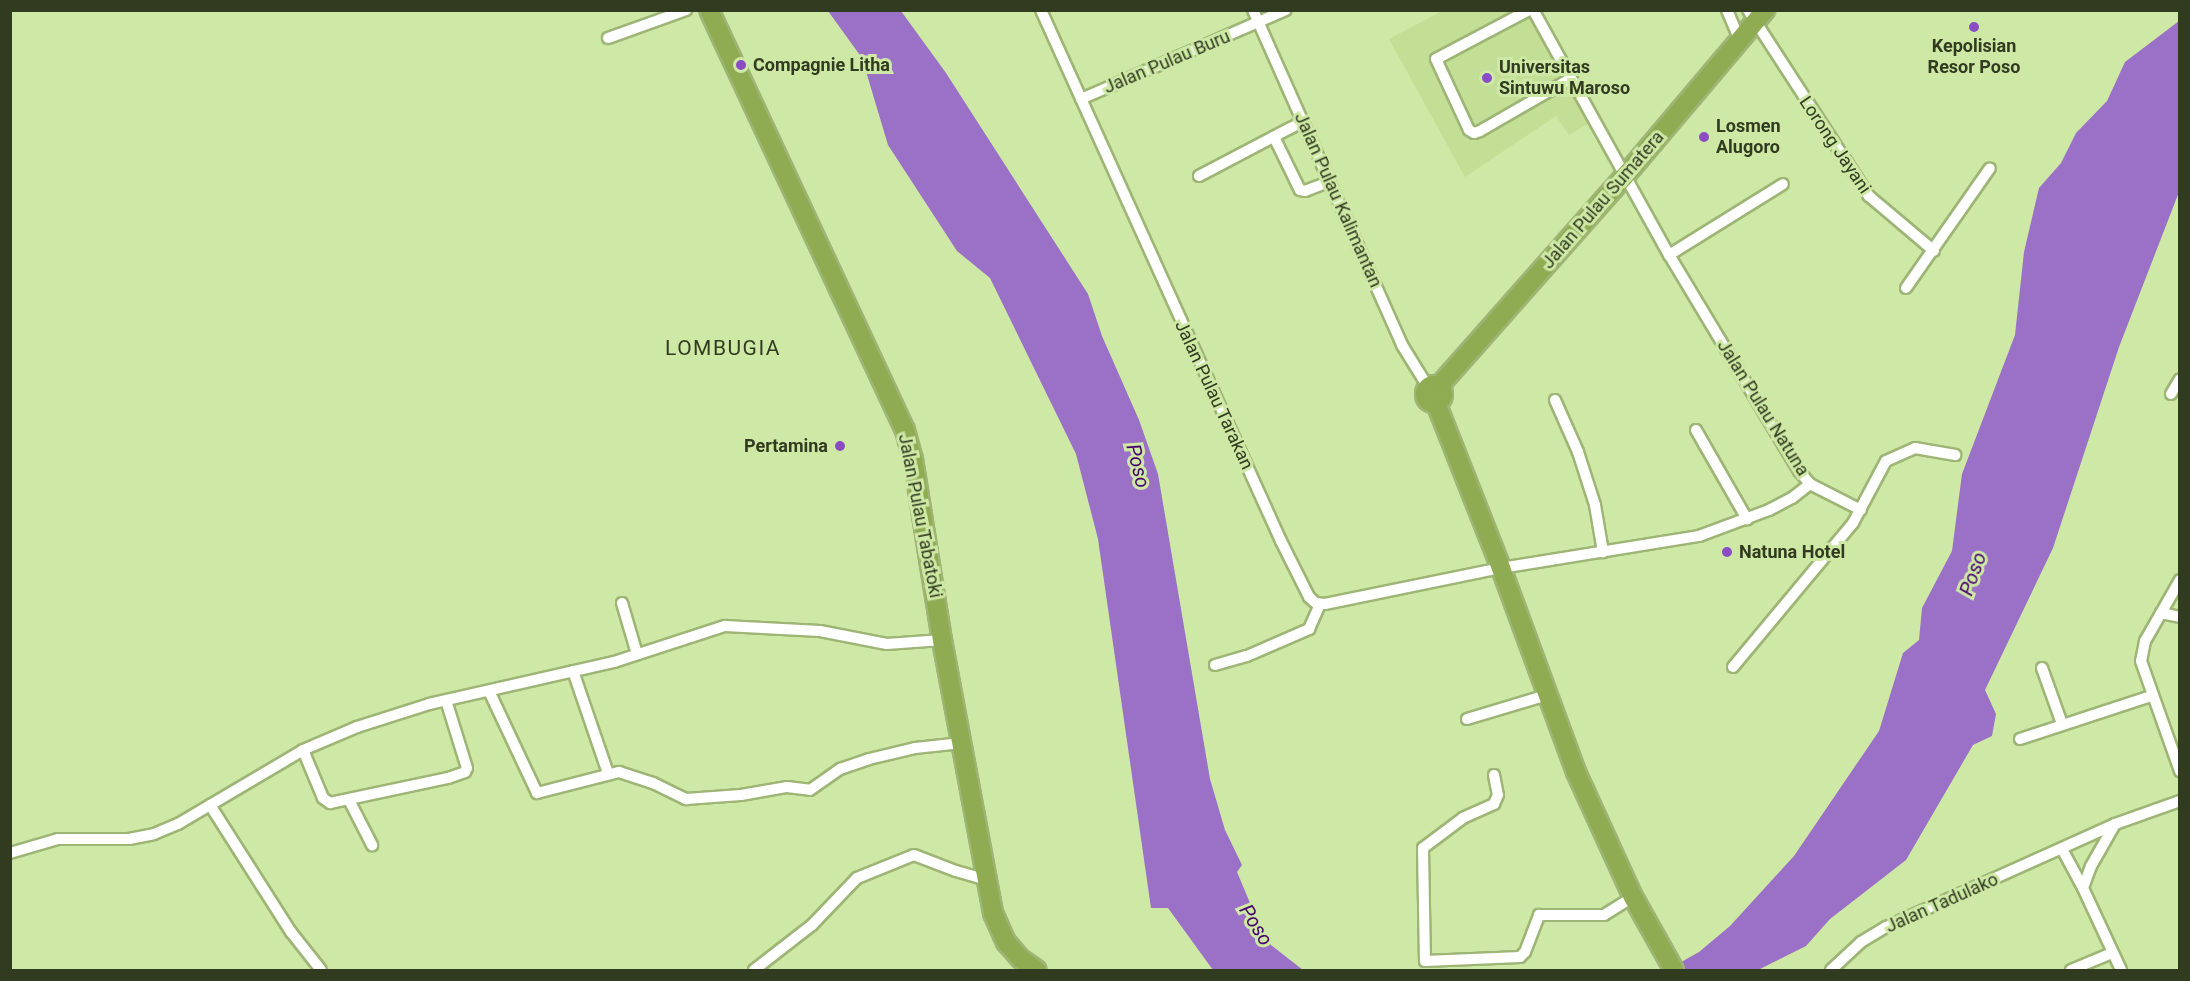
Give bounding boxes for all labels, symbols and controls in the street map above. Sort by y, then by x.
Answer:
marker: Kepolisian Resor Poso [1967,20,1981,34]
street label: Jalan Pulau Buru [1101,26,1233,98]
place label: Kepolisian Resor Poso [1928,36,2020,78]
place label: Compagnie Litha [753,54,890,76]
place label: Universitas Sintuwu Maroso [1499,57,1630,100]
marker: Compagnie Litha [734,58,748,72]
marker: Universitas Sintuwu Maroso [1480,71,1494,85]
street label: Lorong Jayani [1795,92,1875,198]
street label: Jalan Pulau Kalimantan [1290,109,1386,291]
place label: Losmen Alugoro [1716,116,1781,158]
street label: Jalan Pulau Sumatera [1537,127,1669,273]
marker: Losmen Alugoro [1697,130,1711,144]
street label: Jalan Pulau Tarakan [1170,317,1258,473]
district label: LOMBUGIA [665,335,781,361]
street label: Jalan Pulau Natuna [1712,336,1814,480]
street label: Jalan Pulau Tabatoki [893,432,947,600]
place label: Pertamina [744,435,828,457]
marker: Pertamina [833,439,847,453]
water label: Poso [1121,442,1155,490]
place label: Natuna Hotel [1739,541,1845,563]
marker: Natuna Hotel [1720,545,1734,559]
water label: Poso [1954,549,1992,599]
street label: Jalan Tadulako [1882,868,2002,938]
water label: Poso [1234,900,1278,950]

